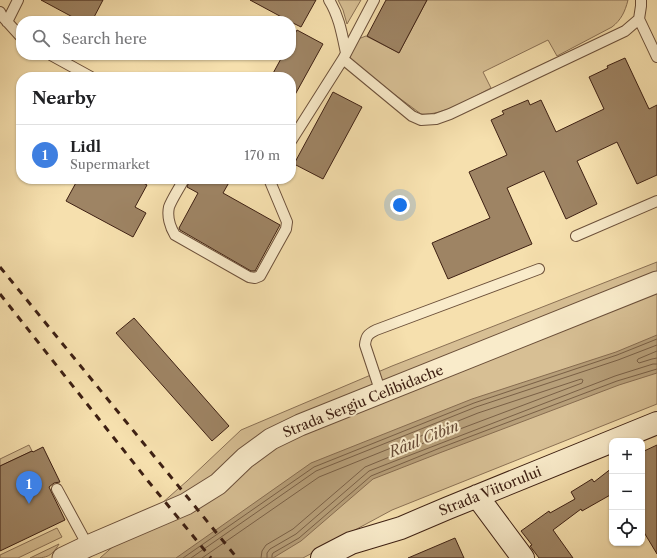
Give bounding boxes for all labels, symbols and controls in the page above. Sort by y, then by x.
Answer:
search box [16,16,296,60]
icon: search [30,27,52,49]
text: Search here [62,29,147,48]
text: Nearby [32,88,96,108]
text: Lidl [70,137,101,156]
text: 1 [42,147,48,163]
text: 170 m [244,147,280,163]
text: Supermarket [70,156,150,172]
your location [390,195,410,215]
street label: Strada Sergiu Celibidache [280,360,446,442]
water label: Râul Cibin [385,416,462,462]
map controls [609,438,645,546]
button: + [609,438,645,474]
street label: Strada Viitorului [436,462,544,520]
pin: 1 [16,471,42,504]
button: − [609,474,645,510]
button: locate [609,510,645,546]

